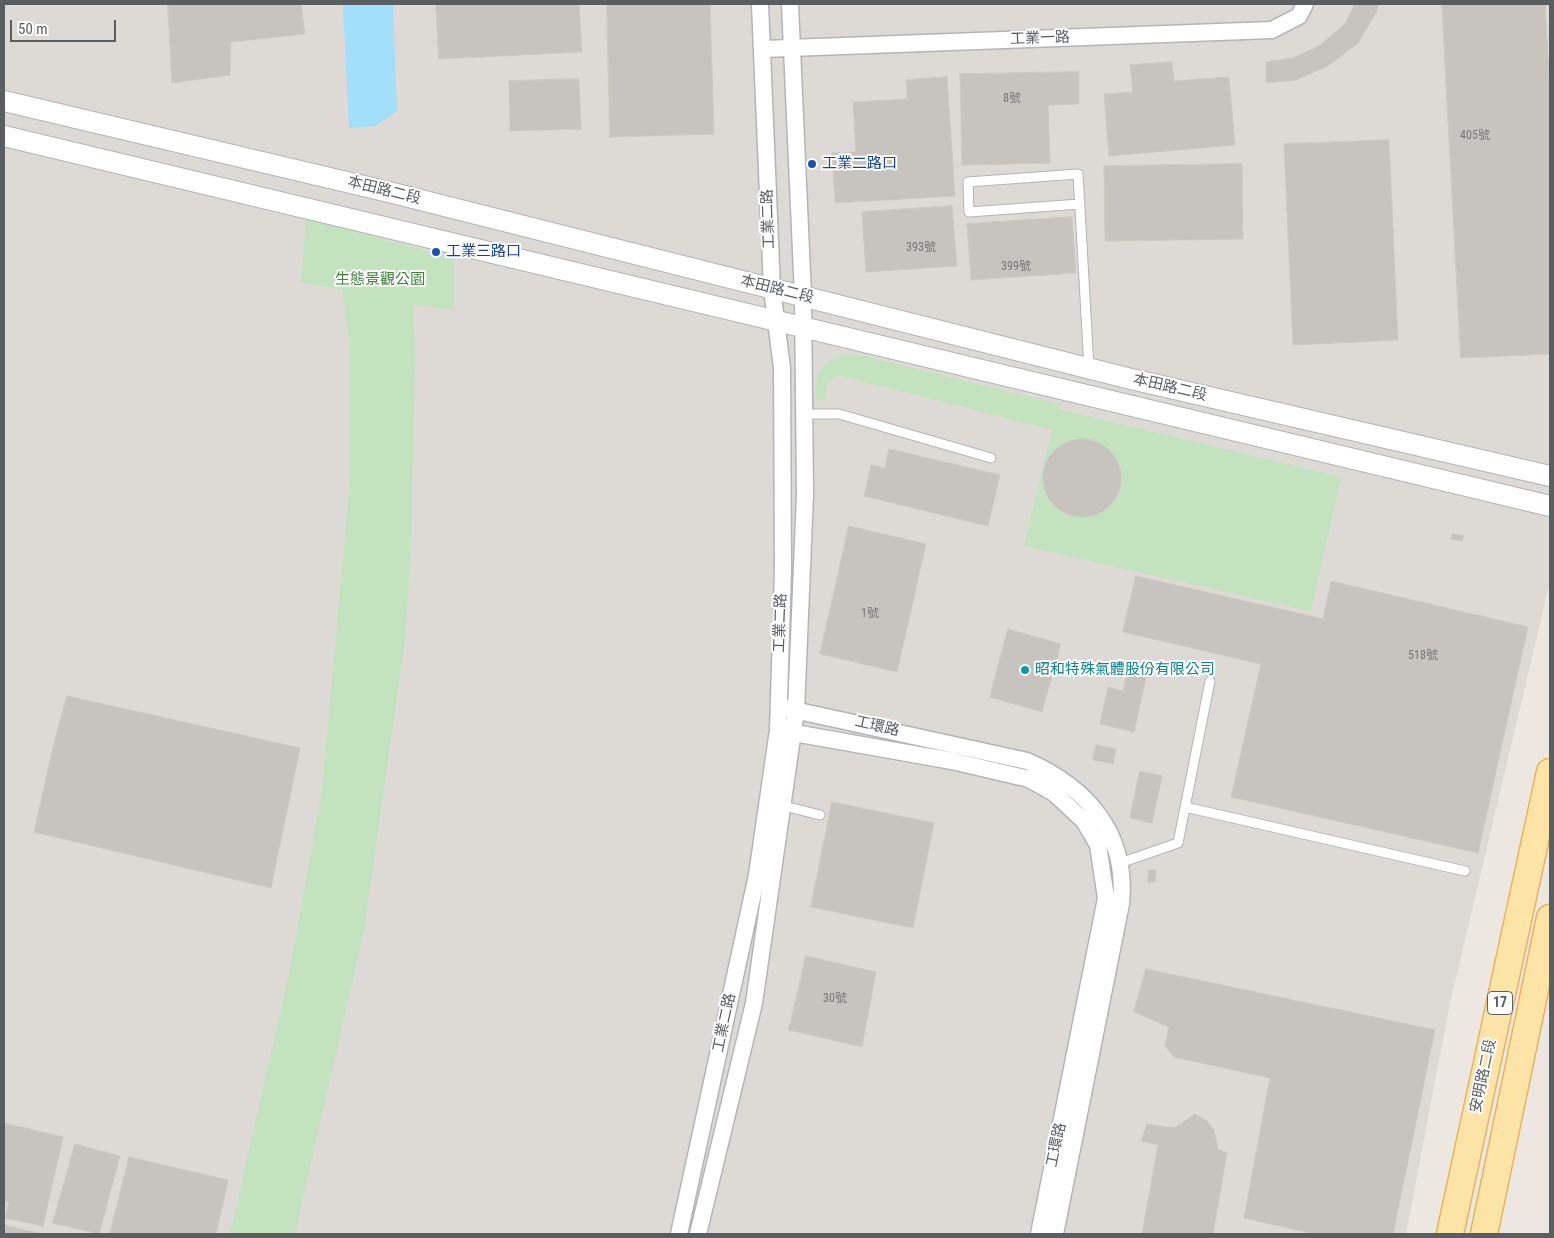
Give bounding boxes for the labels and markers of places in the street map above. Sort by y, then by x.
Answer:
place label: 工業二路口 [822,155,897,173]
marker: 工業二路口 [806,158,818,170]
place label: 工業三路口 [446,243,521,261]
marker: 工業三路口 [430,246,442,258]
place label: 昭和特殊氣體股份有限公司 [1035,661,1215,679]
marker: 昭和特殊氣體股份有限公司 [1019,664,1031,676]

